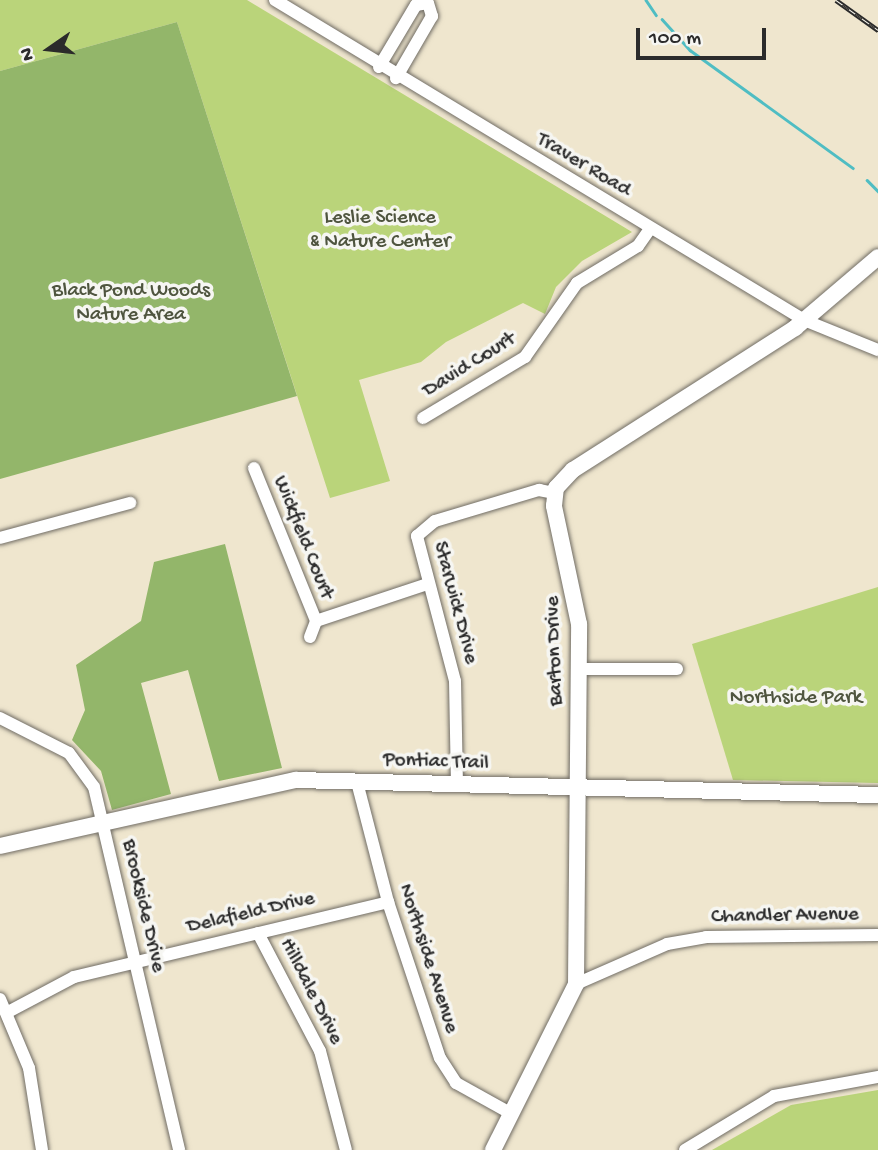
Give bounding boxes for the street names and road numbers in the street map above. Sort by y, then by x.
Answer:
street label: Traver Road [531,128,635,204]
street label: David Court [419,328,521,404]
street label: Wickfield Court [266,473,338,603]
street label: Starwick Drive [426,539,482,667]
street label: Barton Drive [541,596,571,706]
street label: Pontiac Trail [383,749,489,777]
street label: Brookside Drive [114,837,170,975]
street label: Northside Avenue [391,881,463,1037]
street label: Delafield Drive [185,887,317,941]
street label: Chandler Avenue [711,903,859,931]
street label: Hilldale Drive [272,935,348,1049]

